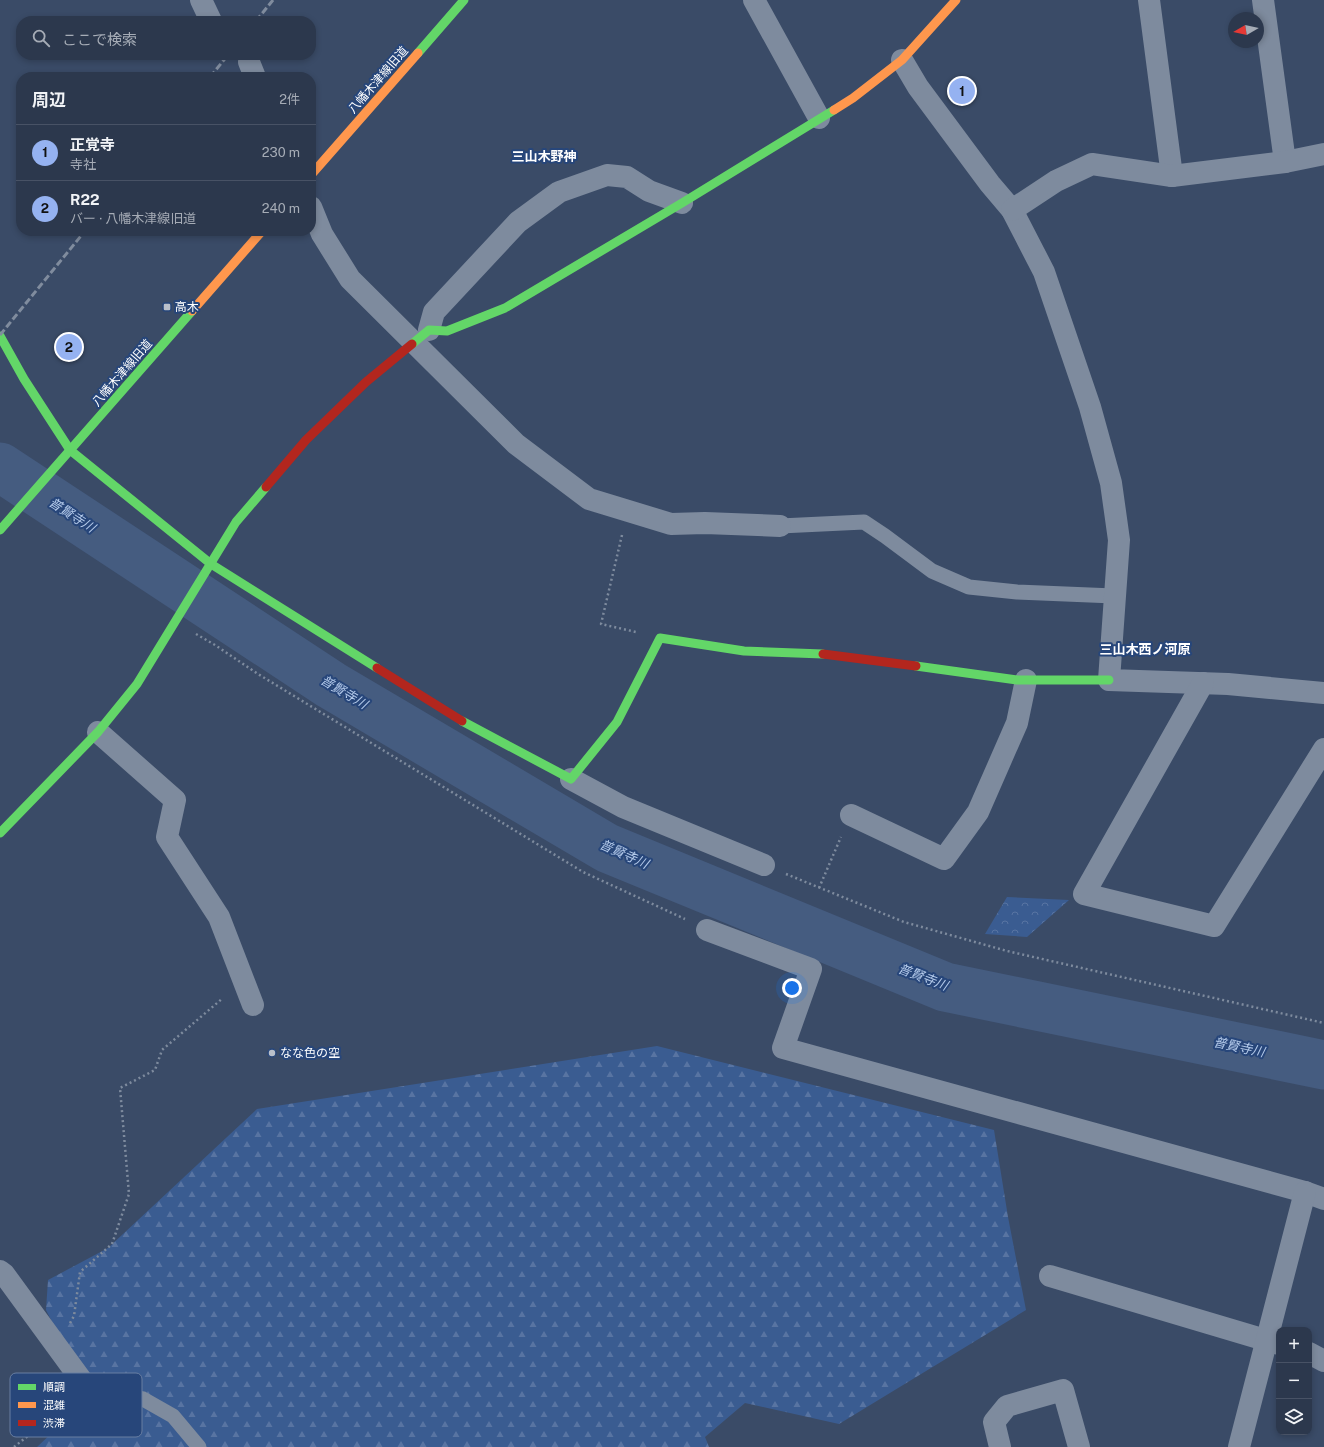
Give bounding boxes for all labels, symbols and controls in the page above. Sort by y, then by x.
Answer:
north arrow [1228,12,1264,48]
search box [16,16,316,60]
icon: search [30,27,52,49]
text: ここで検索 [62,31,137,48]
street label: 八幡木津線旧道 [345,44,411,116]
pin: 1 [949,76,975,106]
text: 周辺 [32,90,66,110]
text: 2件 [279,92,300,107]
text: 正覚寺 [70,136,115,153]
text: 1 [42,145,48,160]
text: 230 m [262,145,300,160]
district label: 三山木野神 [511,149,577,164]
text: 寺社 [70,157,96,172]
text: R22 [70,191,100,208]
text: 2 [41,201,49,216]
text: 240 m [262,201,300,216]
text: バー · 八幡木津線旧道 [70,211,196,226]
place label: 高木 [175,300,199,314]
marker: 高木 [162,302,172,312]
pin: 2 [56,332,82,362]
street label: 八幡木津線旧道 [89,337,155,409]
water label: 普賢寺川 [46,495,100,537]
district label: 三山木西ノ河原 [1099,642,1191,657]
water label: 普賢寺川 [318,672,372,713]
water label: 普賢寺川 [597,837,653,872]
water label: 普賢寺川 [896,961,952,994]
your location [782,978,802,998]
water label: 普賢寺川 [1212,1034,1268,1060]
place label: なな色の空 [280,1046,340,1060]
marker: なな色の空 [267,1048,277,1058]
map controls [1276,1327,1312,1435]
button: + [1276,1327,1312,1363]
button: − [1276,1363,1312,1399]
legend [10,1373,142,1437]
text: 順調 [43,1381,65,1393]
text: 混雑 [43,1399,65,1411]
button: layers [1276,1399,1312,1435]
text: 渋滞 [43,1417,65,1429]

